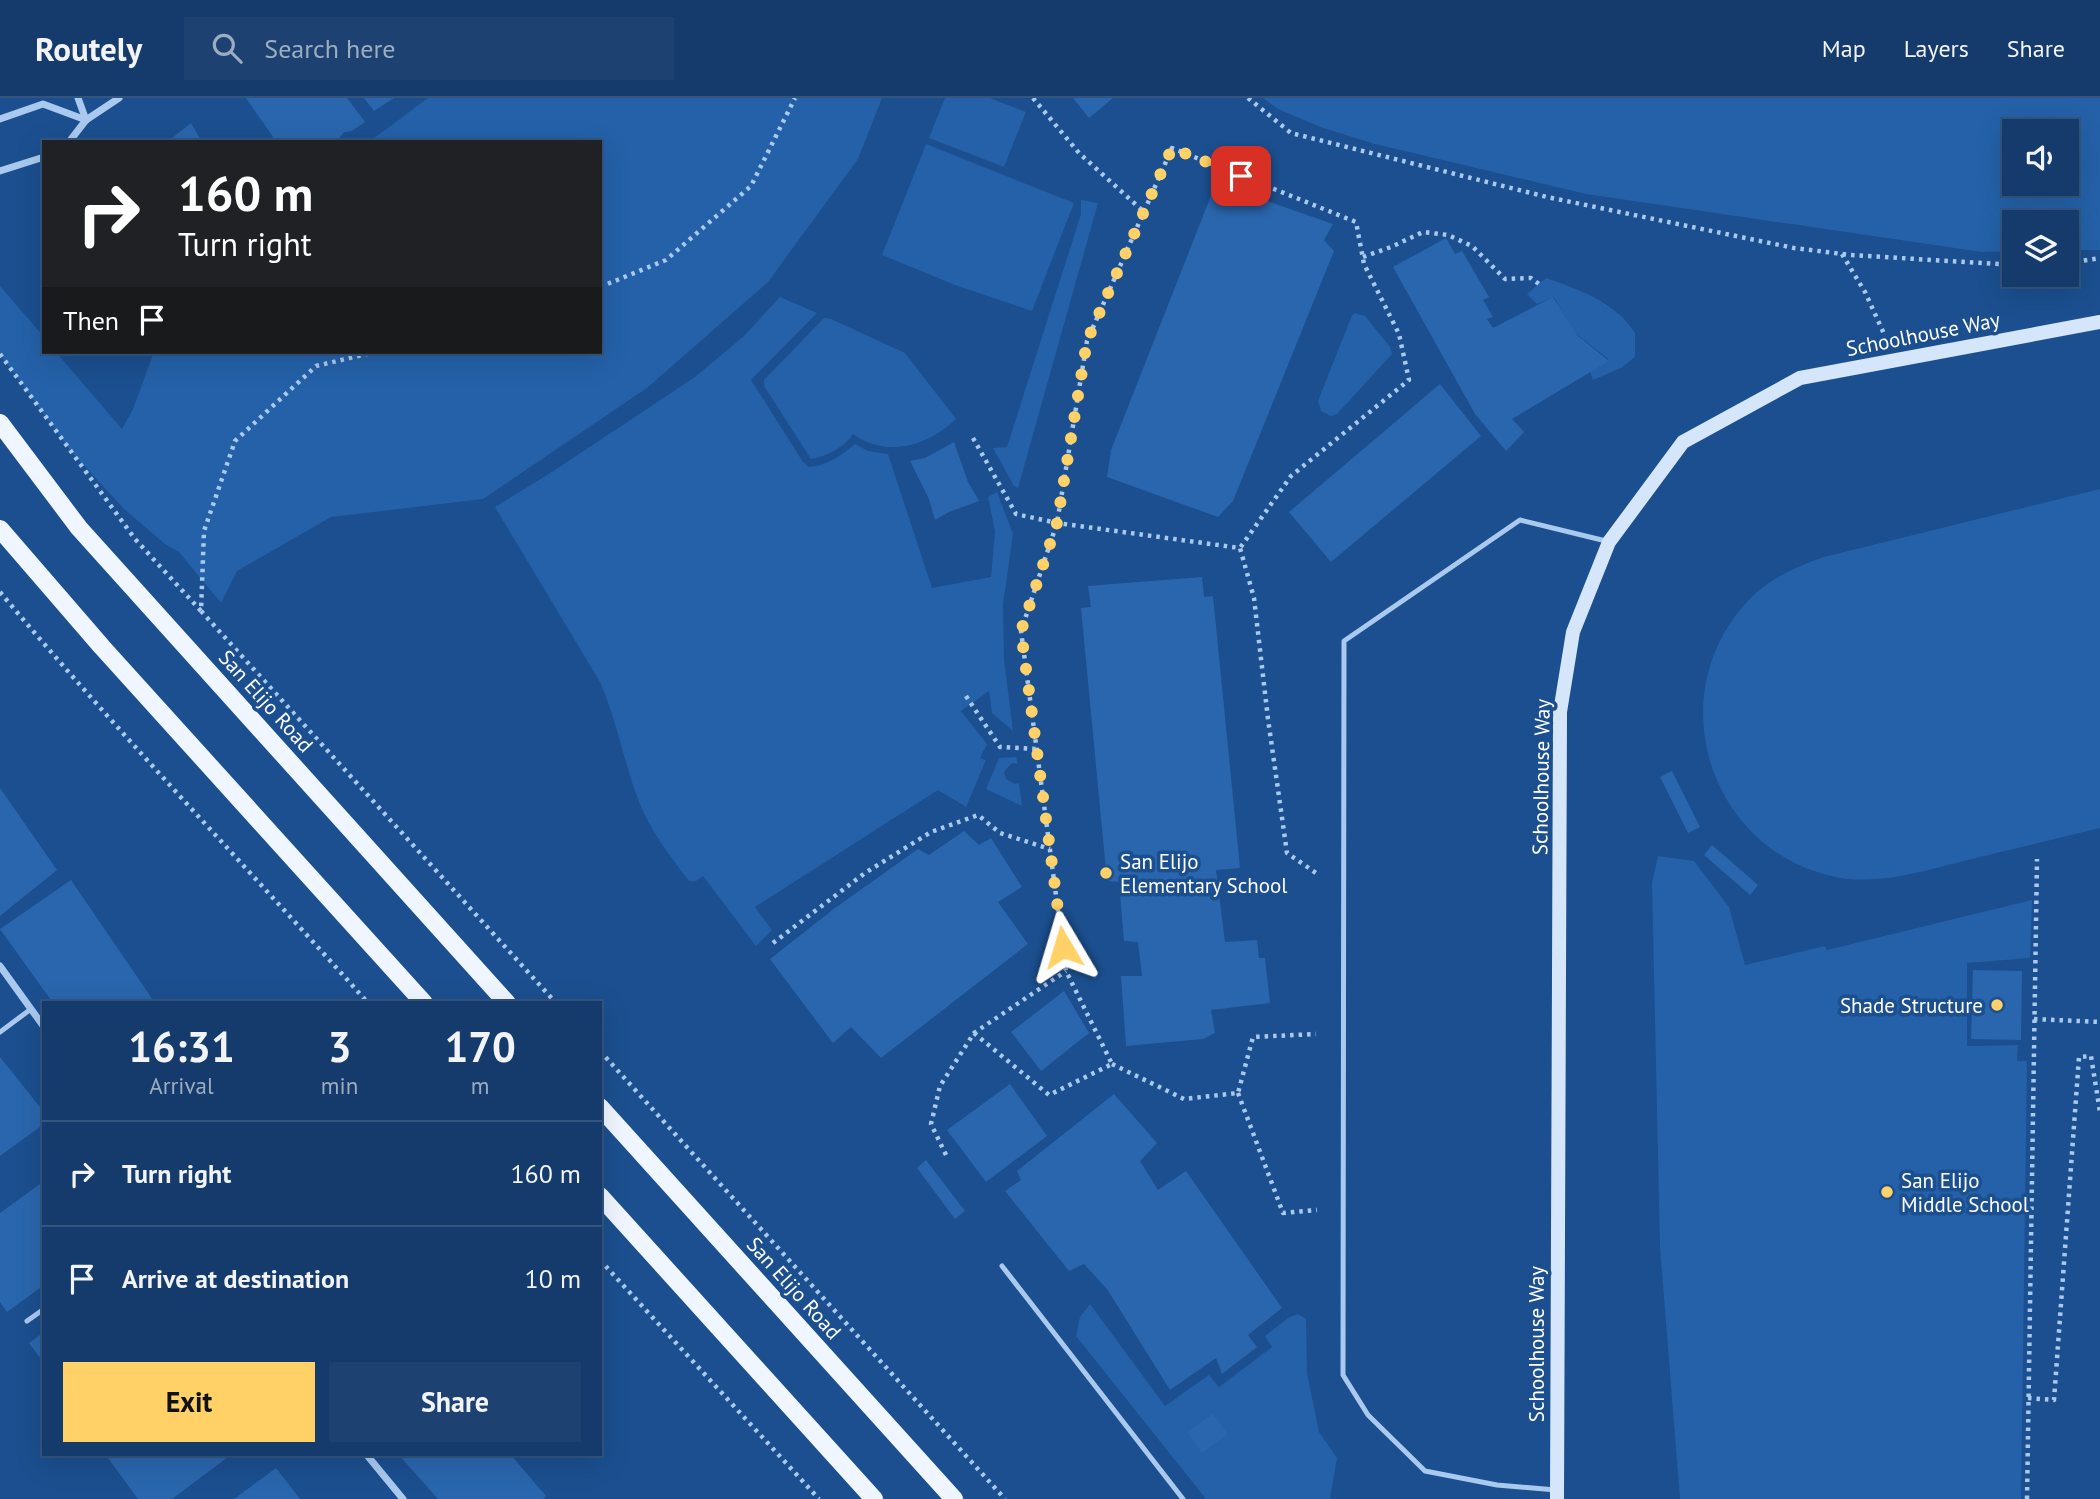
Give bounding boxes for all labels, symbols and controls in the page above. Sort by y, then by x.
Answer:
search box [184,17,674,80]
text: Routely [35,27,142,70]
icon: search [208,29,246,67]
text: Search here [264,32,395,65]
text: Map [1822,33,1866,64]
text: Layers [1904,33,1969,64]
text: Share [2007,33,2065,64]
map controls [2002,119,2079,287]
button: sound [2002,119,2079,196]
pin [1211,146,1271,206]
icon: arrive [1222,157,1260,195]
text: 160 m [178,161,313,225]
icon: right [63,168,154,259]
button: layers [2002,210,2079,287]
text: Turn right [178,223,312,265]
icon: arrive [133,301,171,339]
text: Then [63,304,119,337]
street label: Schoolhouse Way [1844,306,2002,362]
street label: San Elijo Road [213,644,319,758]
street label: Schoolhouse Way [1526,698,1556,855]
place label: San Elijo Elementary School [1120,848,1287,899]
marker: San Elijo Elementary School [1098,865,1114,881]
position arrow [1026,910,1100,984]
place label: Shade Structure [1840,992,1983,1019]
marker: Shade Structure [1989,997,2005,1013]
text: 16:31 [128,1019,235,1074]
text: 3 [328,1019,351,1074]
text: 170 [444,1019,516,1074]
text: Arrival [149,1071,214,1100]
text: min [321,1071,358,1100]
text: m [471,1071,489,1100]
icon: right [63,1155,101,1193]
text: Turn right [122,1157,231,1190]
text: 160 m [510,1157,581,1190]
place label: San Elijo Middle School [1901,1167,2029,1218]
marker: San Elijo Middle School [1879,1184,1895,1200]
street label: San Elijo Road [741,1231,847,1345]
icon: arrive [63,1260,101,1298]
text: Arrive at destination [122,1262,349,1295]
text: 10 m [525,1262,581,1295]
street label: Schoolhouse Way [1523,1266,1550,1422]
button: Exit [63,1362,315,1442]
button: Share [329,1362,581,1442]

